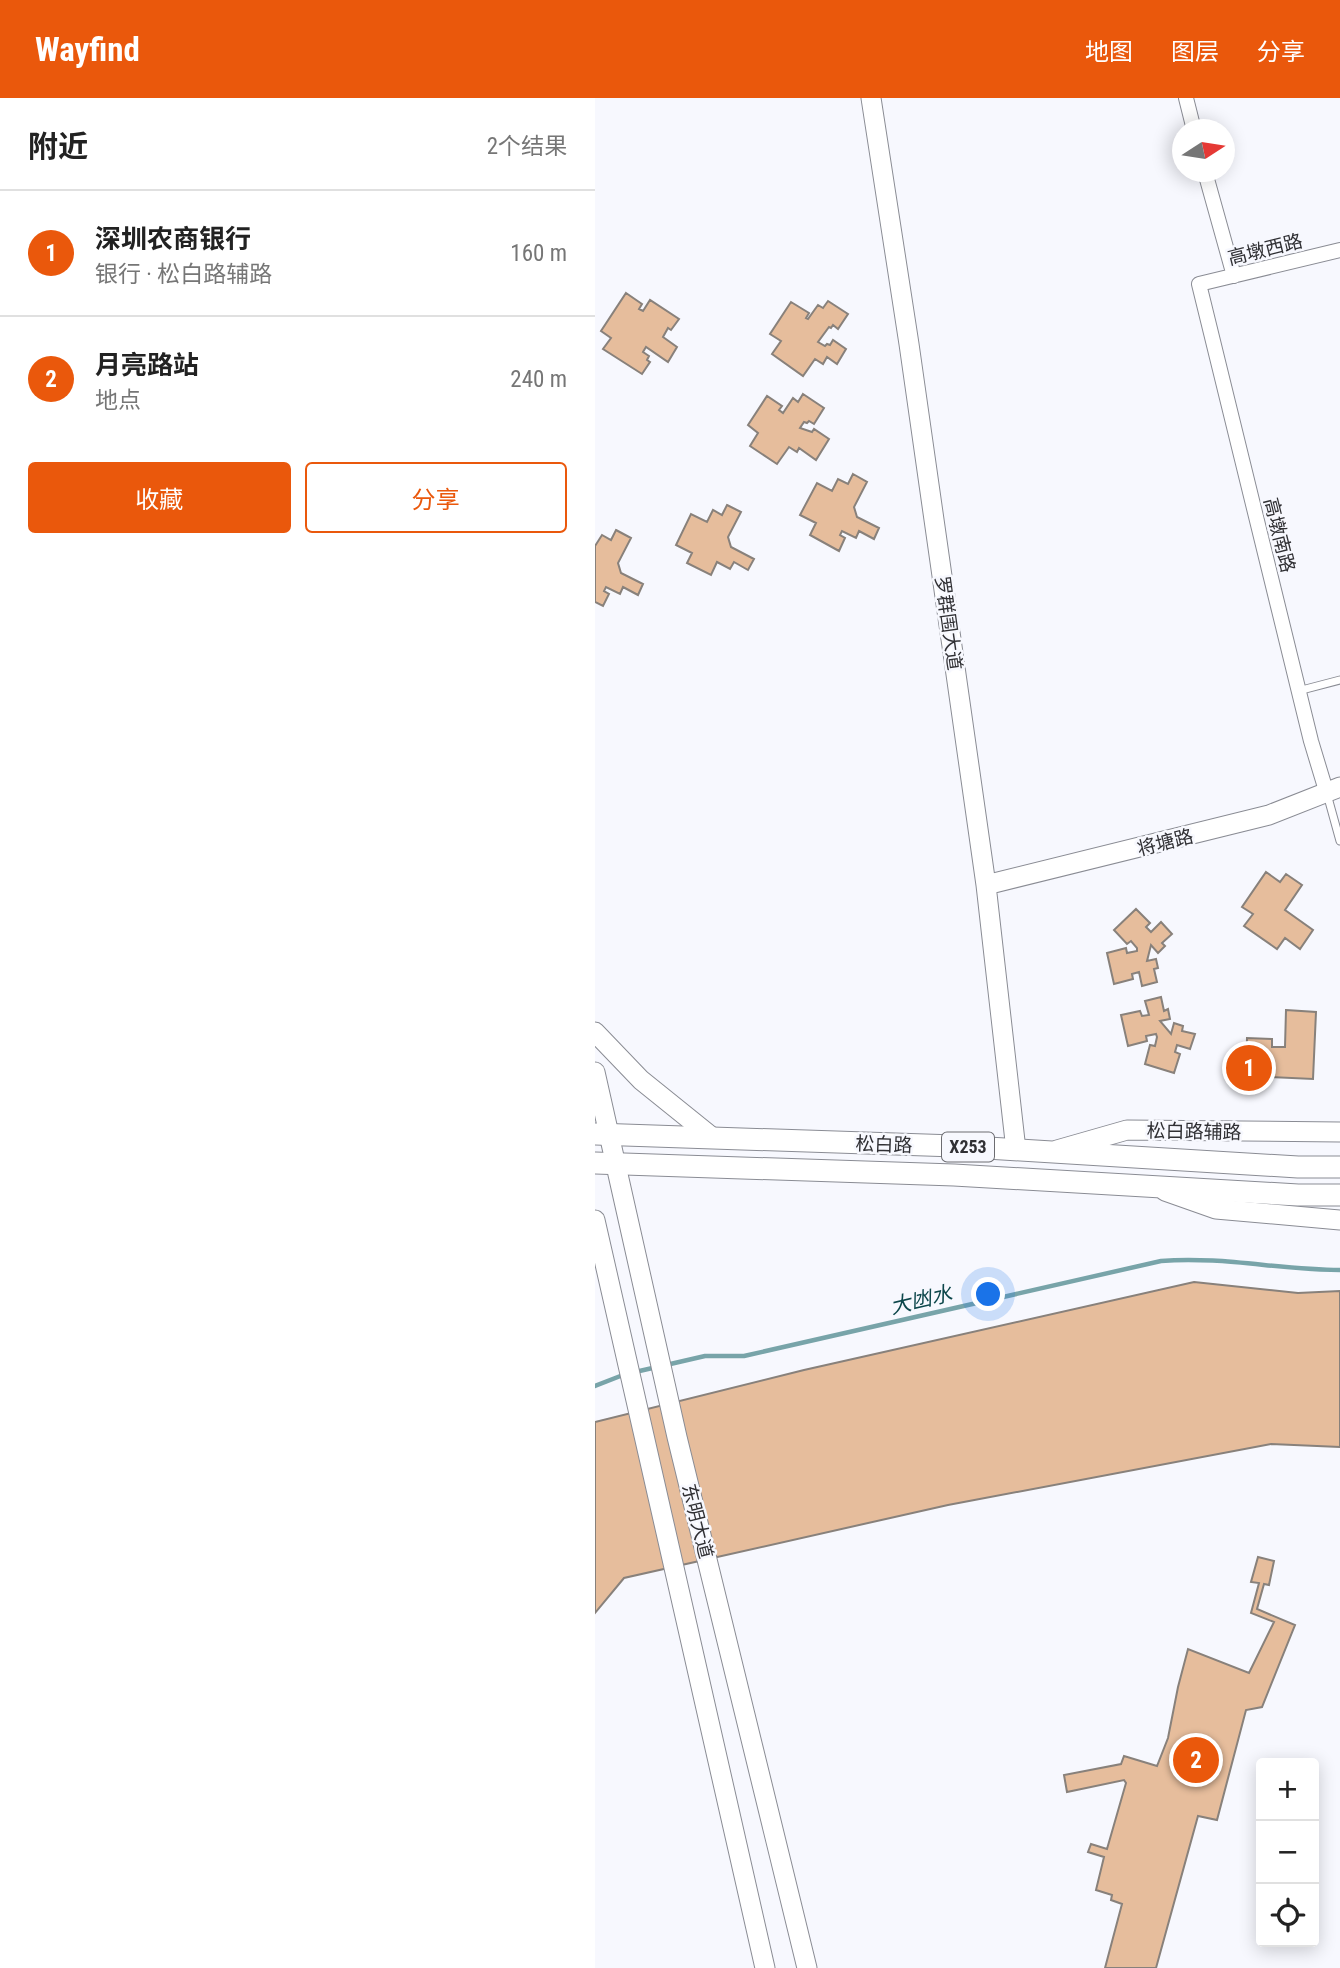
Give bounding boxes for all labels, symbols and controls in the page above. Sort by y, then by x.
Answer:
text: Wayfind [35,30,140,69]
text: 地图 [1085,38,1133,66]
text: 图层 [1171,38,1219,66]
text: 分享 [1257,38,1305,66]
north arrow [1172,119,1235,182]
text: 附近 [28,129,88,164]
text: 2个结果 [487,133,567,160]
text: 深圳农商银行 [95,224,251,254]
street label: 高墩西路 [1225,229,1305,270]
text: 1 [45,240,57,267]
text: 160 m [510,240,567,267]
text: 银行 · 松白路辅路 [95,261,272,288]
text: 月亮路站 [95,350,199,380]
text: 2 [45,366,57,393]
text: 240 m [510,366,567,393]
text: 地点 [95,387,141,414]
button: 收藏 [28,462,291,533]
button: 分享 [305,462,567,533]
street label: 高墩南路 [1259,495,1300,575]
street label: 罗群围大道 [931,574,967,672]
street label: 将塘路 [1135,824,1196,861]
pin: 1 [1226,1042,1272,1094]
street label: 松白路辅路 [1146,1119,1242,1144]
street label: 松白路 [855,1132,913,1157]
road number: X253 [942,1132,994,1162]
your location [971,1277,1005,1311]
water label: 大凼水 [888,1281,955,1319]
street label: 东明大道 [677,1481,718,1561]
pin: 2 [1173,1734,1219,1786]
map controls [1256,1758,1319,1947]
button: + [1256,1758,1319,1821]
button: − [1256,1821,1319,1884]
button: locate [1256,1884,1319,1947]

